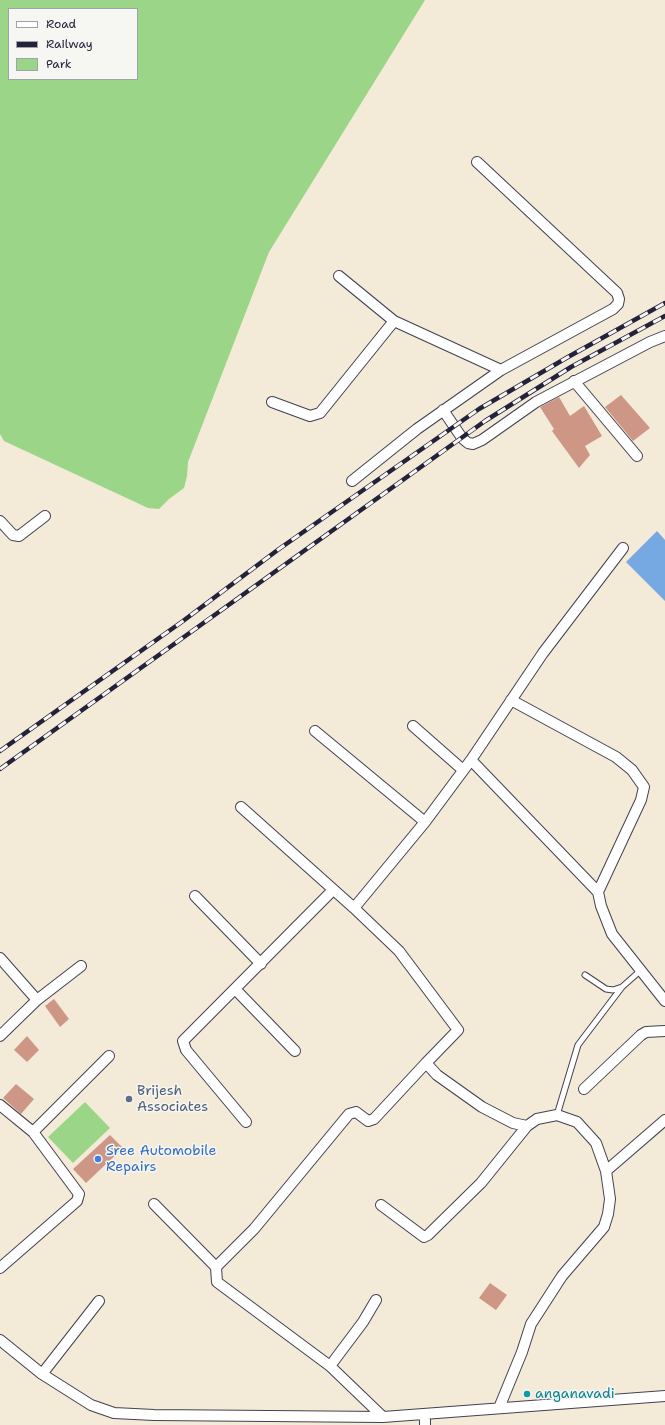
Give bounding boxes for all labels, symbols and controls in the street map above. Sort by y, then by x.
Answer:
legend [8,8,138,80]
text: Road [46,16,76,32]
text: Railway [46,36,93,52]
text: Park [46,56,72,72]
place label: Brijesh Associates [137,1083,208,1116]
marker: Brijesh Associates [124,1094,134,1104]
place label: Sree Automobile Repairs [106,1143,216,1176]
marker: Sree Automobile Repairs [93,1154,103,1164]
place label: anganavadi [535,1386,615,1402]
marker: anganavadi [522,1389,532,1399]

